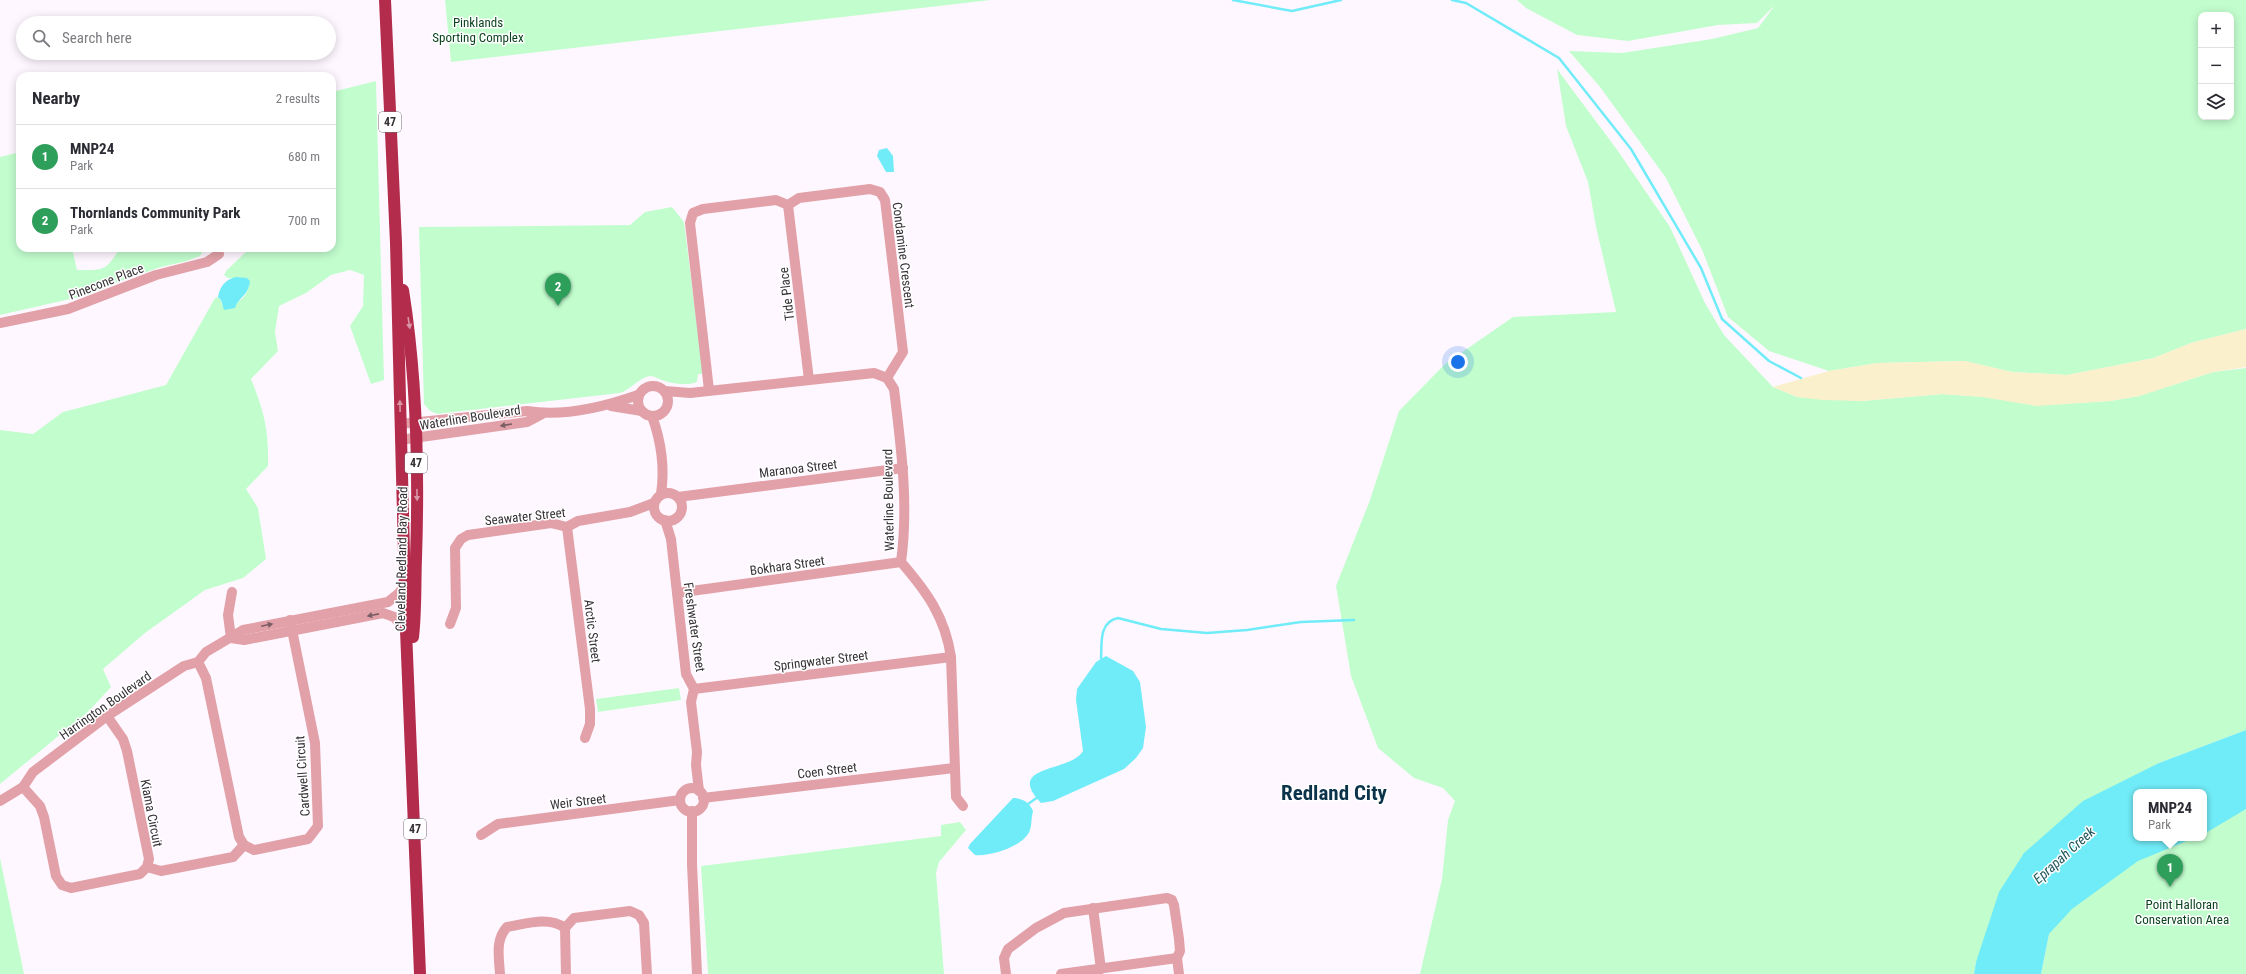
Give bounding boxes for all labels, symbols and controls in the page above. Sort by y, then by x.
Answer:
map controls [2198,12,2234,120]
button: + [2198,12,2234,48]
park label: Pinklands Sporting Complex [432,15,524,45]
search box [16,16,336,60]
icon: search [30,27,52,49]
text: Search here [62,29,132,47]
button: − [2198,48,2234,84]
button: layers [2198,84,2234,120]
text: Nearby [32,88,80,108]
text: 2 results [276,91,320,106]
road number: 47 [379,112,401,132]
text: MNP24 [70,140,114,158]
text: 1 [42,149,48,164]
text: 680 m [288,149,320,164]
text: Park [70,158,93,173]
street label: Condamine Crescent [890,201,917,309]
text: Thornlands Community Park [70,204,240,222]
text: 2 [42,213,48,228]
text: 700 m [288,213,320,228]
text: Park [70,222,93,237]
street label: Pinecone Place [67,260,146,303]
street label: Tide Place [776,266,797,322]
pin: 2 [545,273,571,306]
one-way arrow [406,317,412,330]
your location [1448,352,1468,372]
one-way arrow [397,399,403,412]
street label: Waterline Boulevard [419,402,522,433]
one-way arrow [499,422,512,428]
street label: Waterline Boulevard [880,449,897,551]
road number: 47 [405,453,427,473]
street label: Maranoa Street [758,456,838,481]
street label: Cleveland Redland Bay Road [393,486,410,632]
one-way arrow [414,489,420,502]
street label: Seawater Street [484,505,566,528]
street label: Bokhara Street [749,553,826,578]
street label: Freshwater Street [681,581,708,673]
street label: Arctic Street [581,599,604,664]
one-way arrow [367,612,379,618]
one-way arrow [261,622,273,628]
street label: Springwater Street [773,647,869,674]
street label: Harrington Boulevard [57,668,154,743]
street label: Cardwell Circuit [292,735,313,817]
street label: Coen Street [797,759,858,782]
street label: Kiama Circuit [138,778,165,848]
district label: Redland City [1281,781,1388,805]
popup [2133,789,2207,841]
street label: Weir Street [549,791,607,812]
text: MNP24 [2148,799,2192,817]
text: Park [2148,817,2171,832]
road number: 47 [404,819,426,839]
water label: Eprapah Creek [2030,823,2099,887]
pin: 1 [2157,854,2183,887]
park label: Point Halloran Conservation Area [2135,897,2229,927]

